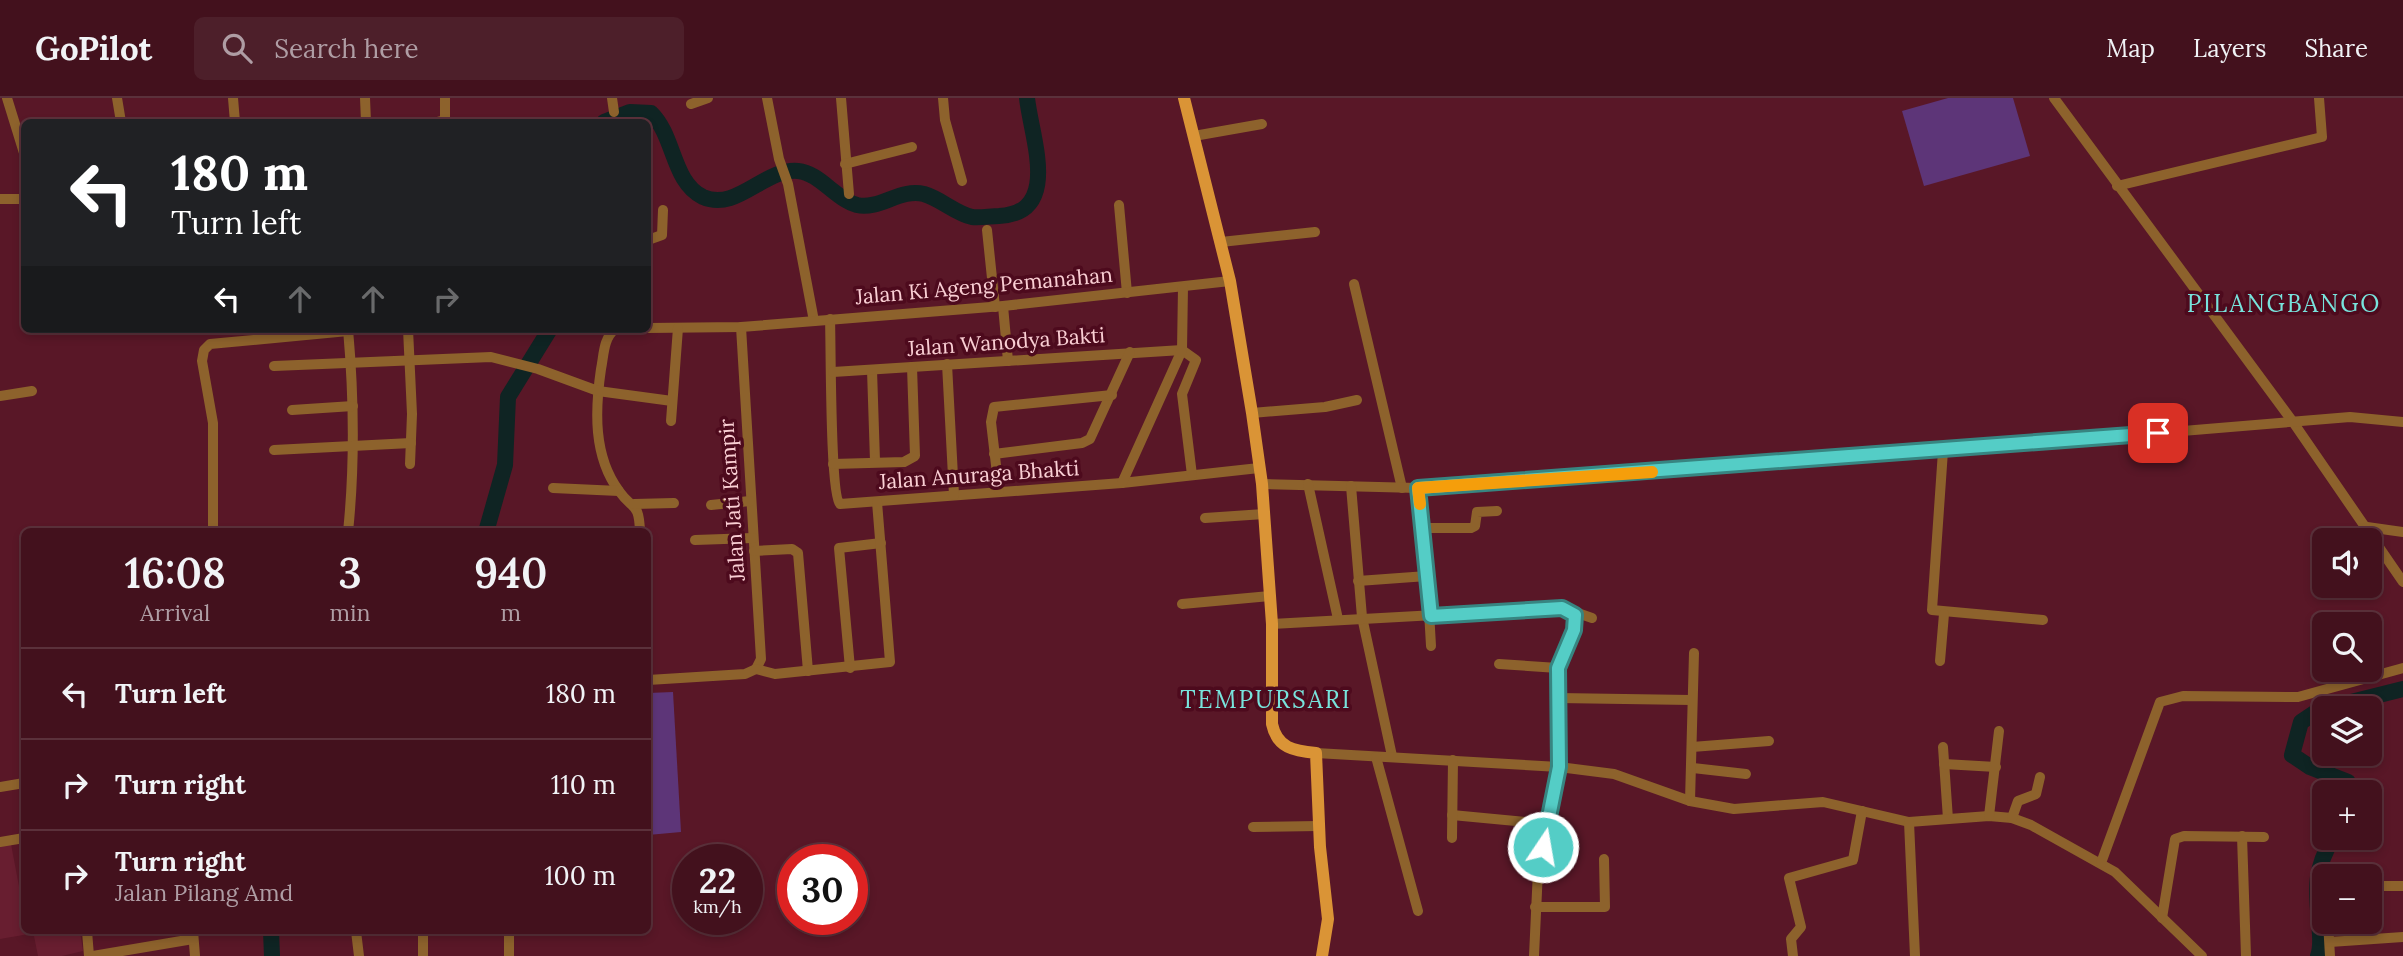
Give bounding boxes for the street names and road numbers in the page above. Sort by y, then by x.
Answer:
street label: Jalan Ki Ageng Pemanahan [853,261,1114,310]
street label: Jalan Wanodya Bakti [905,321,1106,362]
street label: Jalan Jati Kampir [712,418,751,583]
street label: Jalan Anuraga Bhakti [877,454,1080,495]

